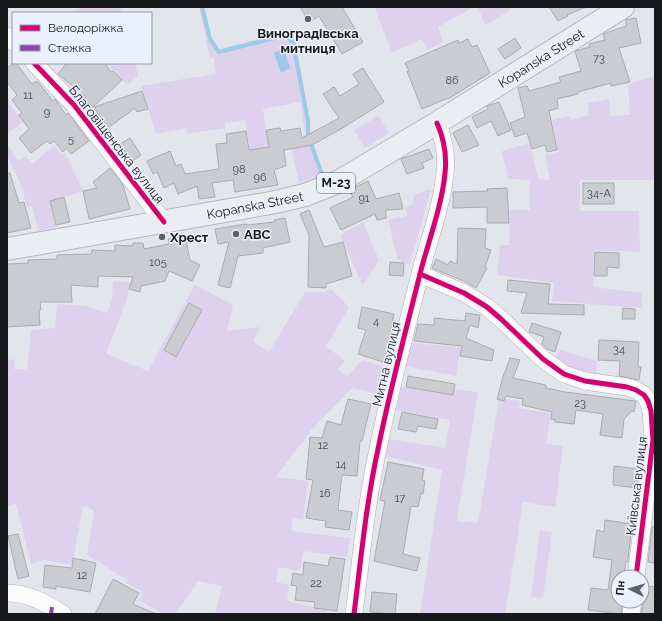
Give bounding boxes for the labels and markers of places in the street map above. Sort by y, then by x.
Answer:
marker: Виноградівська митниця [303,14,313,24]
place label: Виноградівська митниця [257,26,359,56]
place label: ABC [244,227,271,242]
marker: ABC [231,229,241,239]
place label: Хрест [169,230,209,245]
marker: Хрест [157,232,167,242]

